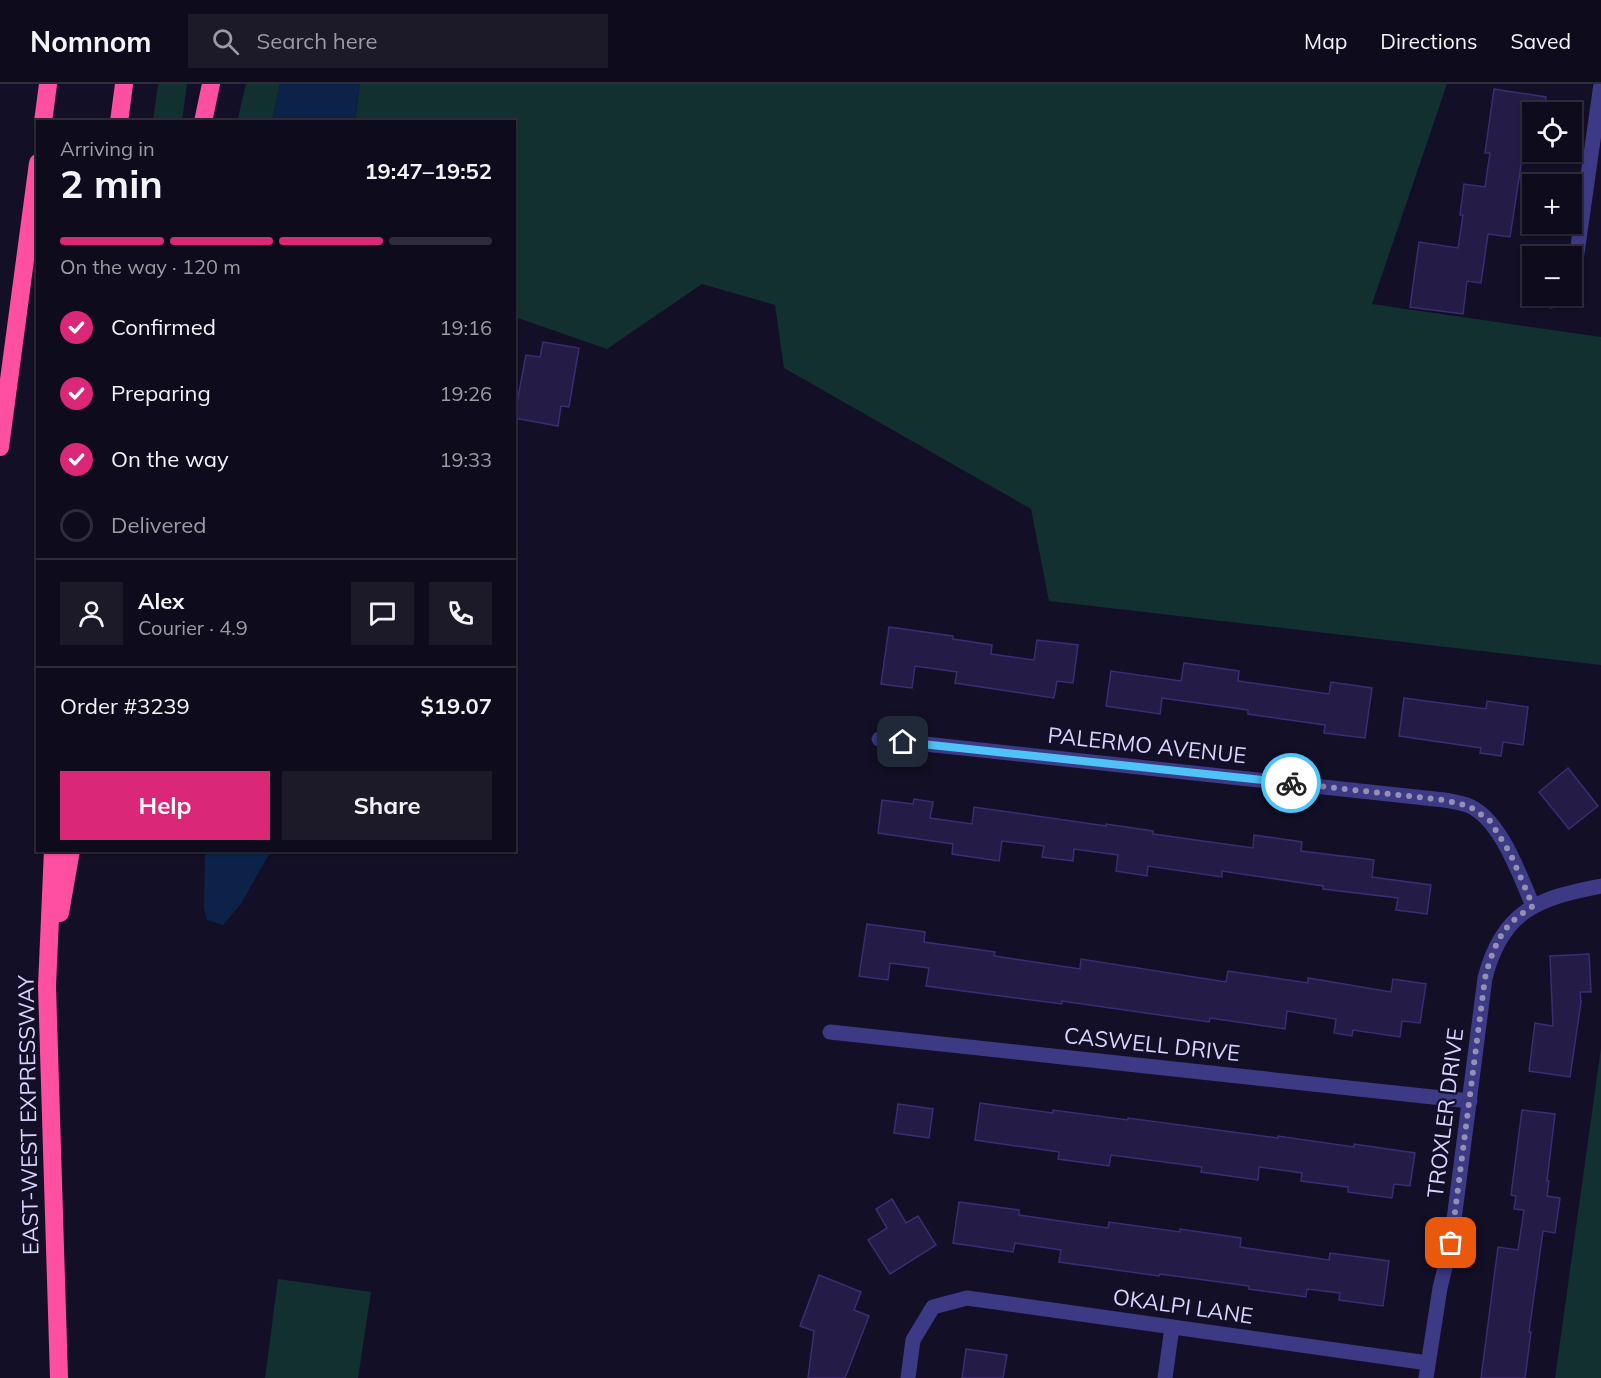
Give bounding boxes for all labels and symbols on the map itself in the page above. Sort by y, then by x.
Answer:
pin [877,716,928,767]
street label: PALERMO AVENUE [1046,721,1248,769]
courier [1261,753,1321,813]
street label: EAST-WEST EXPRESSWAY [12,974,44,1255]
street label: CASWELL DRIVE [1063,1021,1241,1067]
street label: TROXLER DRIVE [1421,1027,1469,1199]
pin [1425,1217,1476,1268]
street label: OKALPI LANE [1111,1282,1255,1330]

